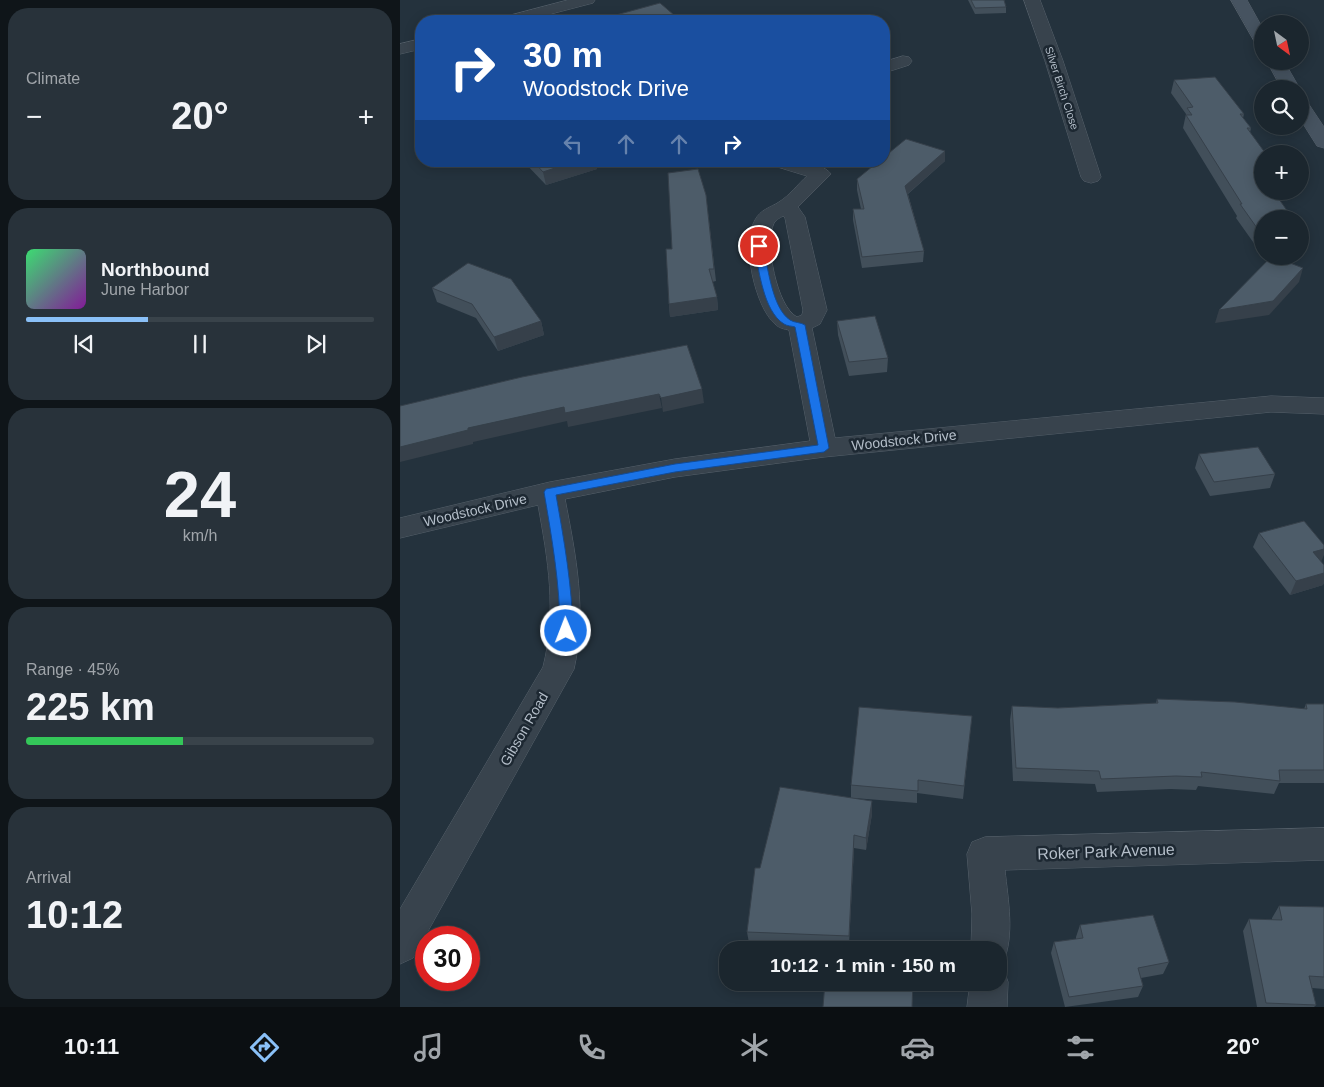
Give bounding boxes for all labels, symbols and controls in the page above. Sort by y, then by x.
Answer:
north arrow [1254,15,1309,70]
map controls [1254,15,1309,265]
icon: right [440,35,505,100]
text: 30 m [523,35,603,74]
street label: Silver Birch Close [1043,45,1081,131]
text: Climate [26,70,80,87]
text: Woodstock Drive [523,76,689,101]
button: search [1254,80,1309,135]
text: 20° [171,95,229,137]
text: − [26,101,42,132]
text: + [358,101,374,132]
icon: left [559,130,587,158]
icon: ahead [612,130,640,158]
icon: ahead [665,130,693,158]
icon: right [718,130,746,158]
button: + [1254,145,1309,200]
button: − [1254,210,1309,265]
pin [738,225,780,267]
icon: arrive [745,232,773,260]
text: Northbound [101,259,210,280]
text: June Harbor [101,281,189,298]
icon: previous [70,330,98,358]
icon: pause [186,330,214,358]
icon: next [302,330,330,358]
street label: Woodstock Drive [851,427,958,453]
text: 24 [164,458,236,531]
street label: Woodstock Drive [422,490,528,530]
text: km/h [183,527,217,544]
position arrow [539,604,591,656]
text: Range · 45% [26,661,119,678]
text: 225 km [26,686,155,728]
street label: Gibson Road [497,690,551,768]
street label: Roker Park Avenue [1037,841,1175,862]
text: Arrival [26,869,71,886]
text: 10:12 [26,894,123,936]
speed limit sign: 30 [415,926,480,991]
text: 10:12 · 1 min · 150 m [770,955,956,976]
icon: directions [247,1030,282,1065]
icon: music [411,1030,446,1065]
icon: phone [574,1030,609,1065]
icon: climate [737,1030,772,1065]
icon: car [900,1030,935,1065]
icon: filters [1063,1030,1098,1065]
text: 10:11 [64,1034,119,1059]
text: 20° [1227,1034,1260,1059]

